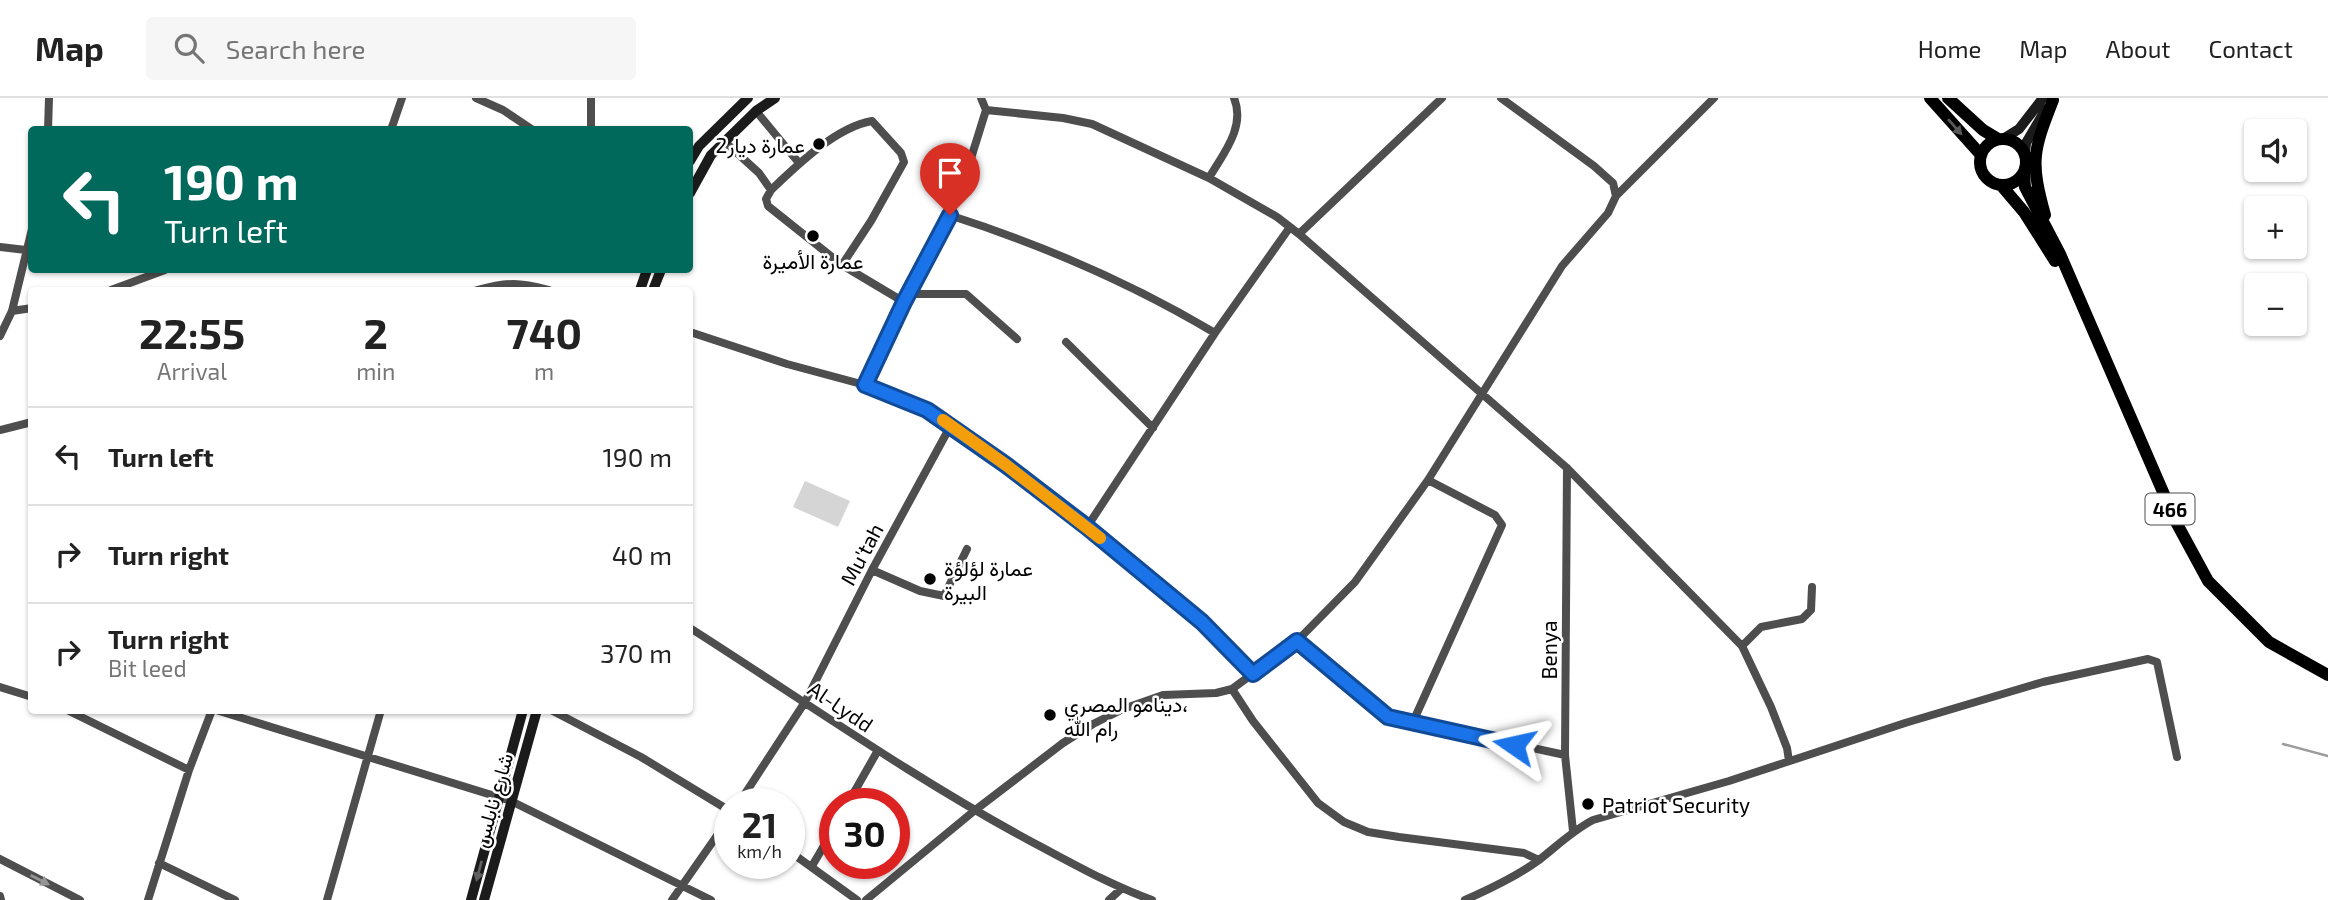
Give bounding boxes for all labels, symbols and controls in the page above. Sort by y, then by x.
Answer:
search box [146,17,636,80]
text: Map [35,28,104,68]
icon: search [170,29,208,67]
text: Search here [226,33,365,64]
text: Home [1918,34,1981,63]
text: Map [2019,34,2067,63]
text: About [2105,34,2171,63]
text: Contact [2209,34,2293,63]
one-way arrow [1947,118,1963,136]
map controls [2244,119,2307,336]
button: sound [2244,119,2307,182]
place label: عمارة ديار2 [715,132,805,159]
marker: عمارة ديار2 [811,136,827,152]
pin [920,143,980,215]
text: 190 m [164,151,299,210]
icon: left [49,154,140,245]
icon: arrive [931,154,969,192]
button: + [2244,196,2307,259]
text: Turn left [164,211,288,249]
marker: عمارة الأميرة [805,228,821,244]
place label: عمارة الأميرة [762,248,864,275]
button: − [2244,273,2307,336]
text: 22:55 [139,307,245,357]
text: 2 [364,307,388,357]
text: 740 [506,307,582,357]
text: Arrival [157,357,227,385]
text: min [356,357,395,385]
text: m [534,357,554,385]
icon: left [49,437,87,475]
text: Turn left [108,441,214,472]
text: 190 m [603,441,672,472]
road number: 466 [2146,494,2194,524]
street label: Mu'tah [834,519,888,589]
icon: right [49,535,87,573]
text: Turn right [108,539,229,570]
text: 40 m [612,539,672,570]
place label: عمارة لؤلؤة البيرة [944,555,1033,606]
marker: عمارة لؤلؤة البيرة [922,571,938,587]
street label: Benya [1536,620,1561,680]
text: Turn right [108,623,229,654]
icon: right [49,633,87,671]
text: 370 m [600,637,672,668]
text: Bit leed [108,654,187,682]
street label: Al-Lydd [804,675,878,737]
place label: دينامو المصري، رام الله [1064,691,1188,743]
marker: دينامو المصري، رام الله [1042,707,1058,723]
position arrow [1477,708,1551,782]
street label: شارع نابلس [467,750,520,851]
speed limit sign: 30 [819,788,910,879]
place label: Patriot Security [1602,792,1750,817]
marker: Patriot Security [1580,796,1596,812]
text: 21 [742,803,777,845]
text: km/h [737,840,782,862]
one-way arrow [473,860,484,882]
one-way arrow [30,874,50,885]

